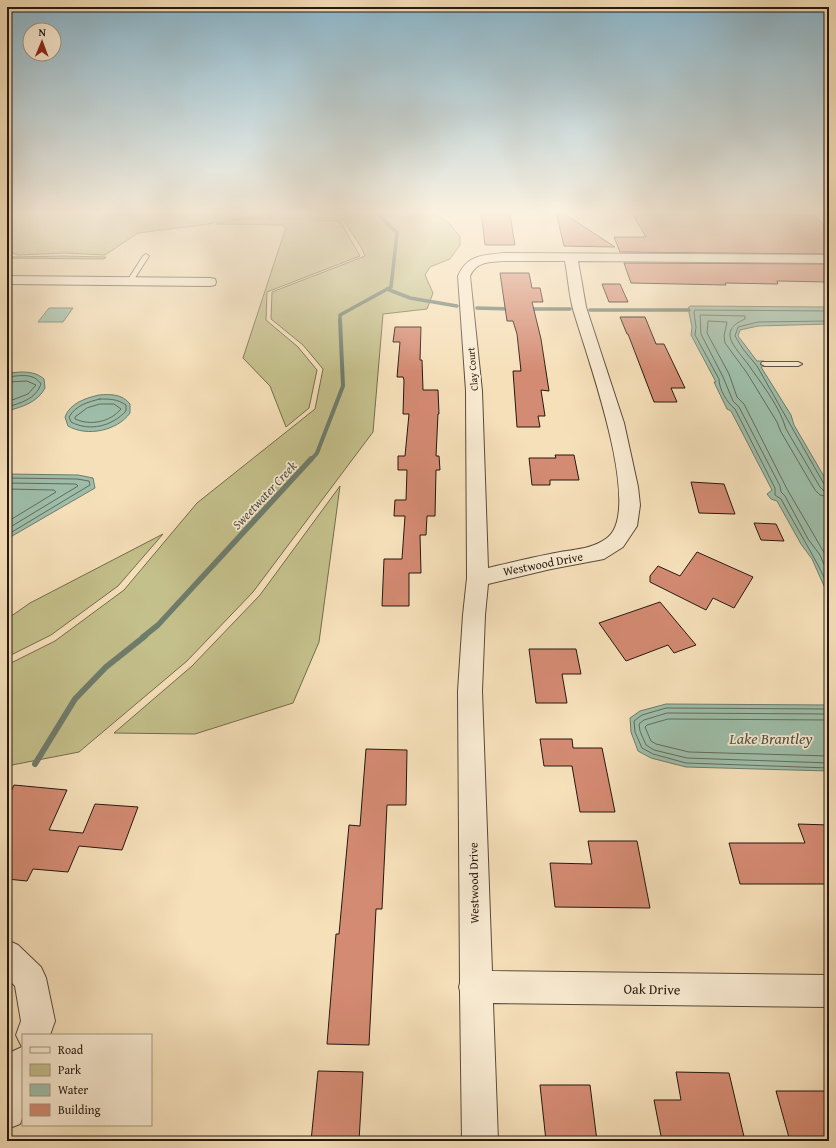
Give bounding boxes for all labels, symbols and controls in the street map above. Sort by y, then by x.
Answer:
north arrow [22,22,62,62]
text: N [38,24,47,40]
street label: Clay Court [463,346,482,391]
water label: Sweetwater Creek [228,457,301,534]
street label: Westwood Drive [502,547,585,580]
water label: Lake Brantley [728,726,813,750]
street label: Westwood Drive [464,842,483,924]
street label: Oak Drive [623,979,681,1000]
legend [22,1034,152,1126]
text: Road [58,1041,84,1058]
text: Park [58,1061,82,1078]
text: Water [58,1081,88,1098]
text: Building [58,1101,101,1118]

